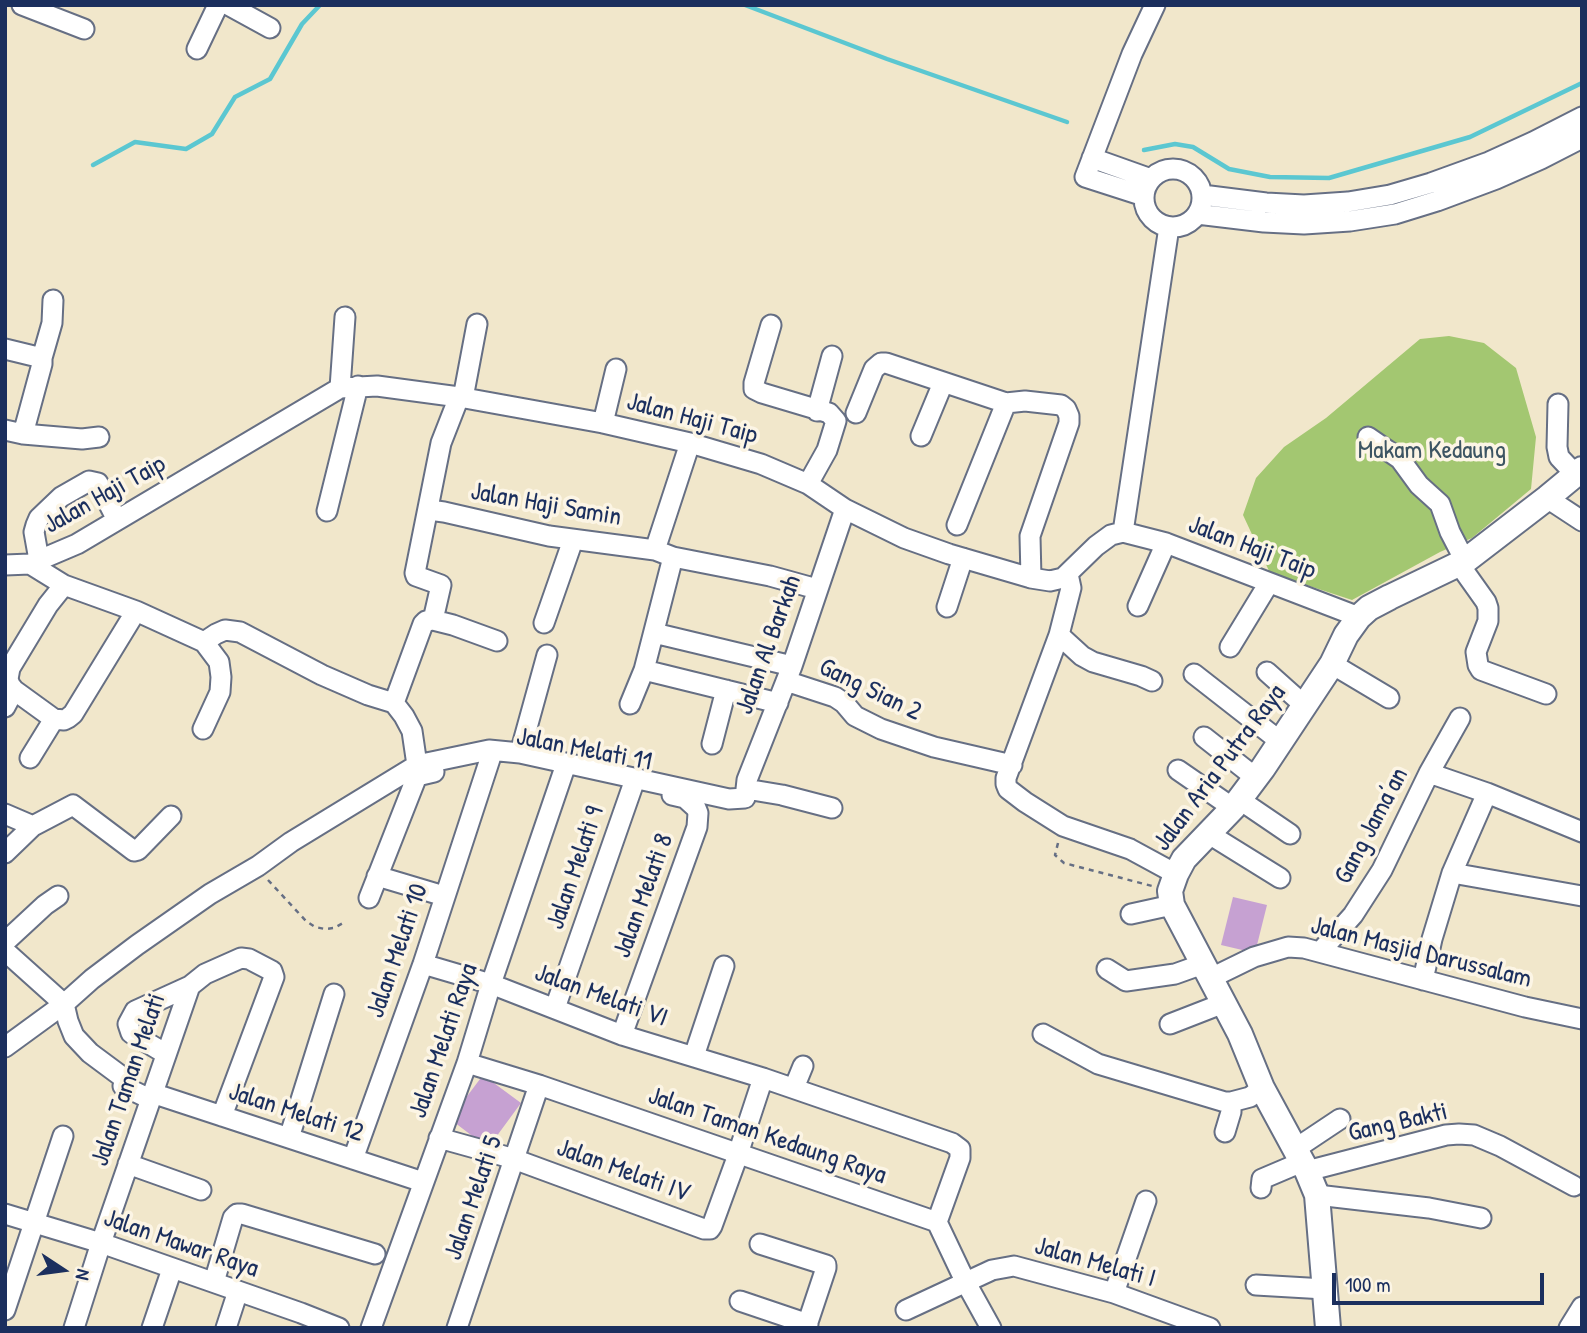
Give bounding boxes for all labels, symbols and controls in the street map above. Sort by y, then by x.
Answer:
street label: Jalan Haji Taip [623,387,761,451]
park label: Makam Kedaung [1358,435,1506,467]
street label: Jalan Haji Taip [39,449,171,541]
street label: Jalan Haji Samin [468,476,624,534]
street label: Jalan Haji Taip [1184,509,1320,587]
street label: Jalan Al Barkah [729,571,809,719]
street label: Gang Sian 2 [814,652,926,728]
street label: Jalan Aria Putra Raya [1147,679,1293,857]
street label: Jalan Melati 11 [514,722,654,778]
street label: Gang Jama’an [1328,762,1416,890]
street label: Jalan Melati 9 [540,802,612,934]
street label: Jalan Melati 8 [607,830,681,962]
street label: Jalan Melati 10 [361,880,435,1022]
street label: Jalan Masjid Darussalam [1307,910,1535,996]
street label: Jalan Melati VI [530,958,672,1034]
street label: Jalan Melati Raya [403,960,485,1122]
street label: Jalan Taman Melati [85,990,173,1170]
street label: Jalan Melati 12 [225,1077,367,1149]
street label: Jalan Taman Kedaung Raya [644,1081,890,1191]
street label: Gang Bakti [1345,1096,1451,1150]
street label: Jalan Melati 5 [438,1132,510,1264]
street label: Jalan Melati IV [552,1133,694,1209]
street label: Jalan Mawar Raya [99,1203,263,1285]
street label: Jalan Melati I [1031,1231,1159,1295]
north arrow [28,1235,98,1305]
scale bar [1335,1260,1547,1304]
text: N [70,1267,97,1283]
text: 100 m [1345,1270,1391,1299]

